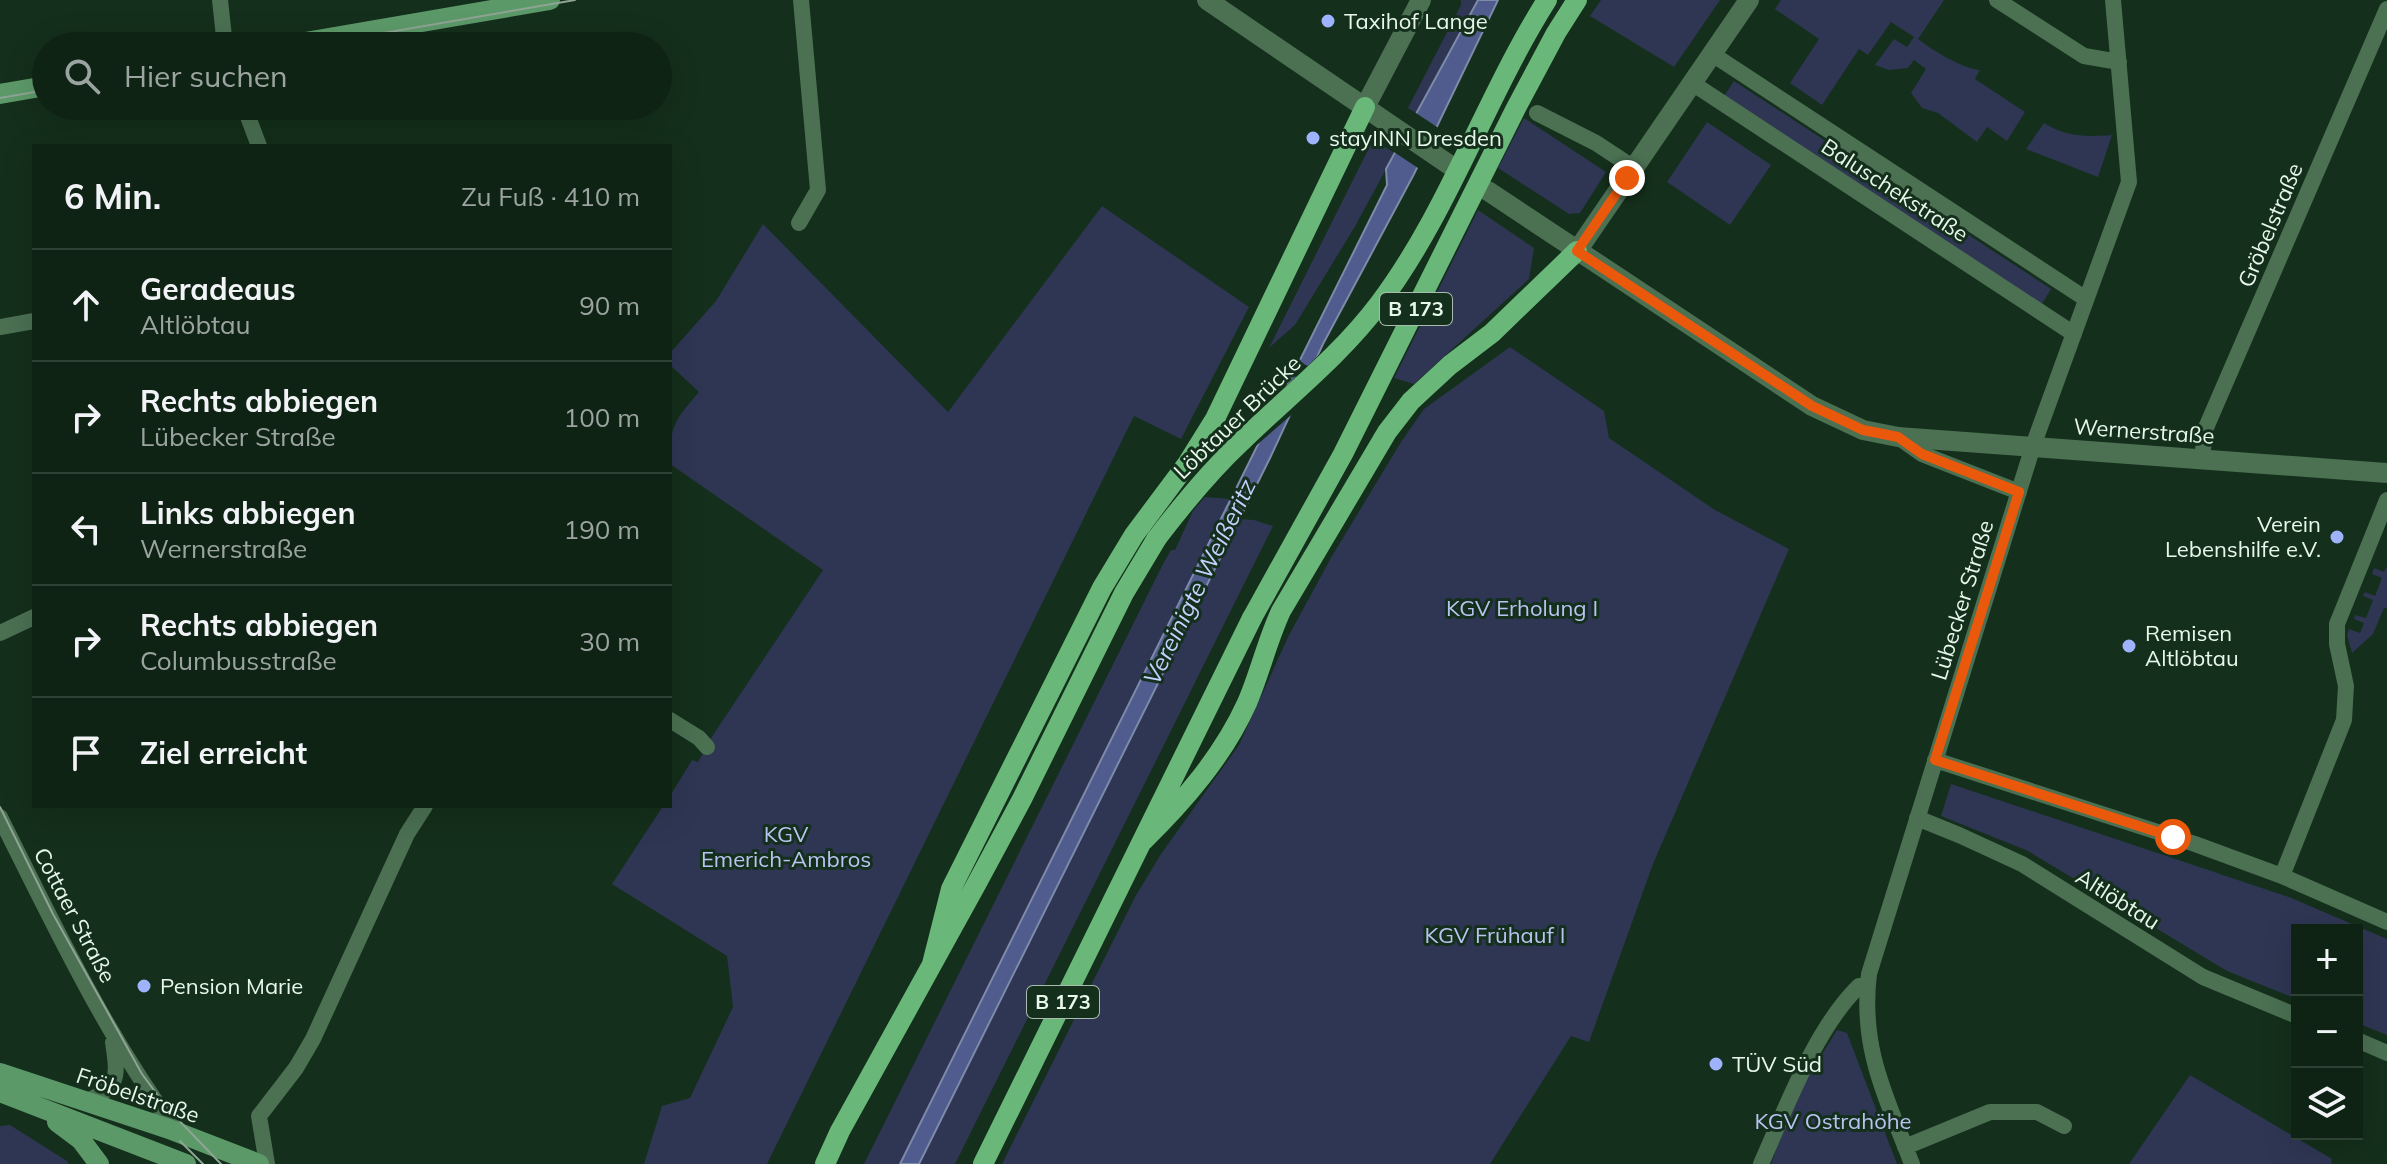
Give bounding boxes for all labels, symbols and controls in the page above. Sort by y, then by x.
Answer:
place label: Taxihof Lange [1344,7,1488,35]
marker: Taxihof Lange [1319,12,1337,30]
search box [32,32,672,120]
icon: search [60,54,104,98]
text: Hier suchen [124,57,288,95]
place label: stayINN Dresden [1329,124,1502,152]
marker: stayINN Dresden [1304,129,1322,147]
street label: Baluschekstraße [1816,132,1974,248]
street label: Gröbelstraße [2231,159,2309,291]
route end [1609,160,1645,196]
text: 6 Min. [64,175,161,218]
text: Zu Fuß · 410 m [461,180,640,213]
text: Geradeaus [140,270,295,308]
icon: ahead [64,283,108,327]
text: 90 m [579,289,640,322]
road number: B 173 [1380,293,1452,325]
text: Altlöbtau [140,308,251,341]
street label: Löbtauer Brücke [1167,349,1307,485]
text: Rechts abbiegen [140,382,378,420]
icon: right [64,395,108,439]
text: 100 m [564,401,640,434]
street label: Wernerstraße [2073,412,2215,450]
text: Lübecker Straße [140,420,336,453]
water label: Vereinigte Weißeritz [1136,473,1262,689]
text: Links abbiegen [140,494,356,532]
icon: left [64,507,108,551]
place label: Verein Lebenshilfe e.V. [2165,510,2321,563]
text: 190 m [564,513,640,546]
street label: Lübecker Straße [1924,517,2000,683]
marker: Verein Lebenshilfe e.V. [2328,528,2346,546]
text: Wernerstraße [140,532,307,565]
park label: KGV Erholung I [1446,594,1598,622]
text: Rechts abbiegen [140,606,378,644]
icon: right [64,619,108,663]
place label: Remisen Altlöbtau [2145,619,2239,672]
text: 30 m [579,625,640,658]
marker: Remisen Altlöbtau [2120,637,2138,655]
text: Columbusstraße [140,644,337,677]
icon: arrive [64,731,108,775]
text: Ziel erreicht [140,734,307,772]
route start [2155,819,2191,855]
park label: KGV Emerich-Ambros [701,820,871,873]
street label: Cottaer Straße [28,843,122,987]
street label: Altlöbtau [2071,862,2165,936]
park label: KGV Frühauf I [1425,921,1565,949]
map controls [2291,924,2363,1140]
button: + [2291,924,2363,996]
place label: Pension Marie [160,972,303,1000]
marker: Pension Marie [135,977,153,995]
road number: B 173 [1027,986,1099,1018]
button: − [2291,996,2363,1068]
place label: TÜV Süd [1732,1050,1822,1078]
marker: TÜV Süd [1707,1055,1725,1073]
street label: Fröbelstraße [73,1061,203,1129]
button: layers [2291,1068,2363,1140]
park label: KGV Ostrahöhe [1754,1107,1912,1135]

